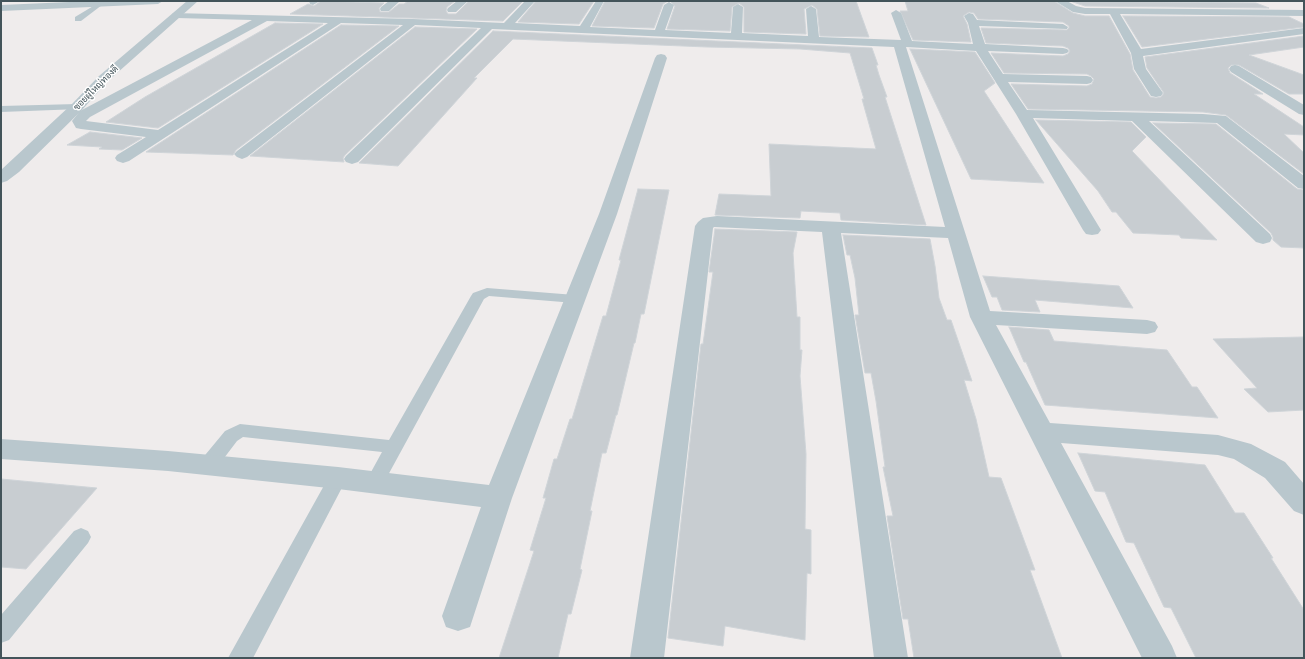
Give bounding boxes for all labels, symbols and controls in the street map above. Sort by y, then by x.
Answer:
street label: ซอยผู้ใหญ่ทองดี [71,63,121,113]

